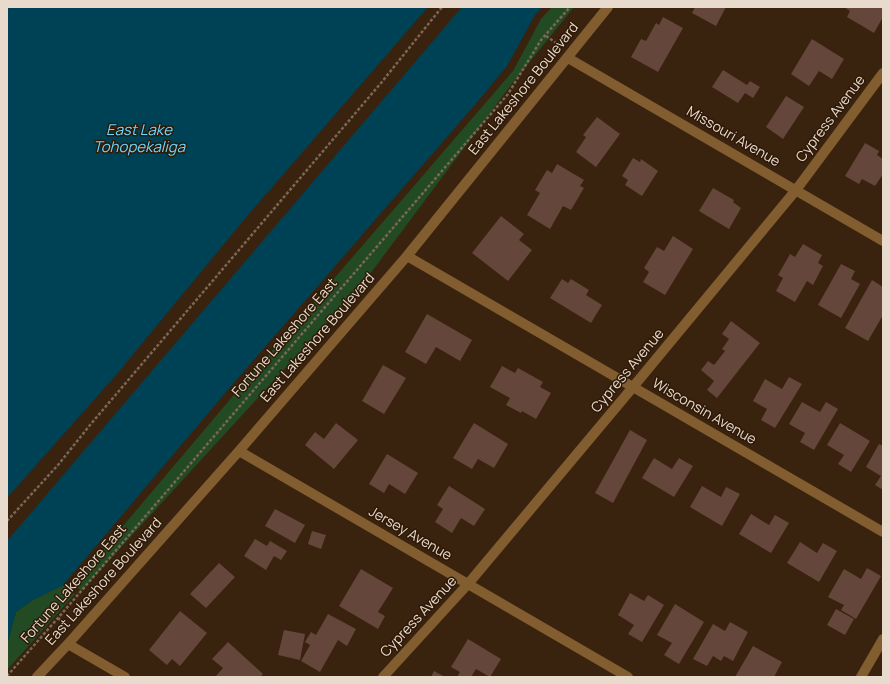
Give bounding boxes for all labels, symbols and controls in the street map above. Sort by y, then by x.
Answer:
street label: East Lakeshore Boulevard [465,19,583,159]
street label: Cypress Avenue [793,72,869,166]
street label: Missouri Avenue [683,103,783,171]
water label: East Lake Tohopekaliga [93,122,185,157]
street label: East Lakeshore Boulevard [257,270,379,406]
street label: Fortune Lakeshore East [229,275,341,401]
street label: Cypress Avenue [588,326,668,416]
street label: Wisconsin Avenue [649,375,759,449]
street label: Jersey Avenue [366,503,454,565]
street label: East Lakeshore Boulevard [42,515,166,649]
street label: Fortune Lakeshore East [18,521,130,647]
street label: Cypress Avenue [377,573,461,661]

